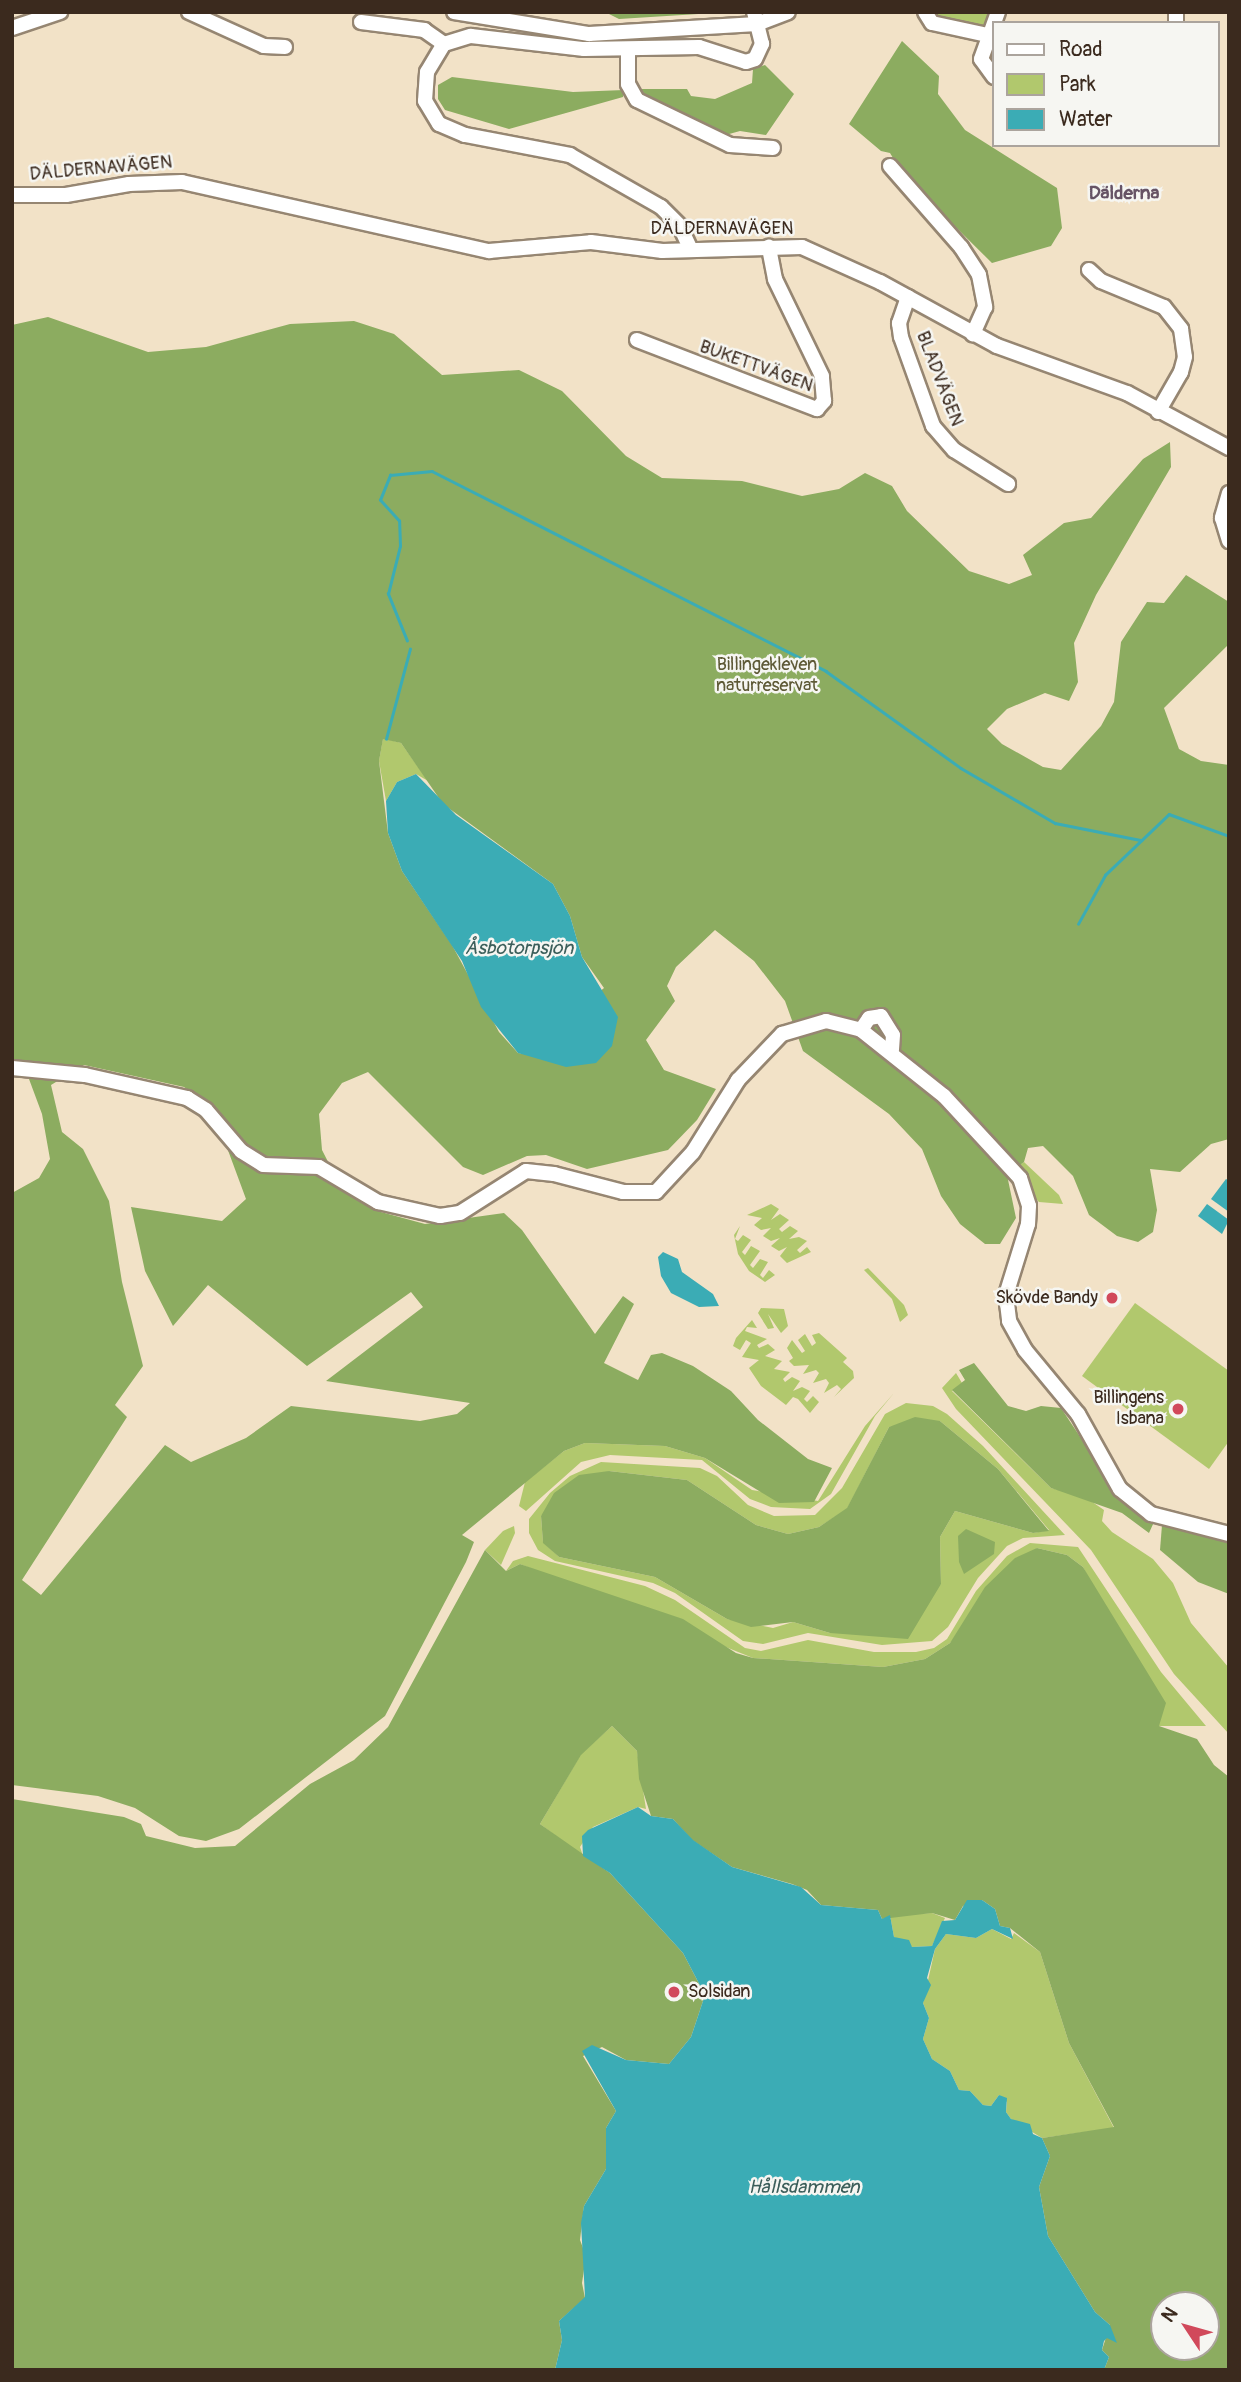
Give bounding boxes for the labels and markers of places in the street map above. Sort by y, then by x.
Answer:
place label: Skövde Bandy [996,1287,1098,1309]
marker: Skövde Bandy [1104,1290,1120,1306]
place label: Billingens Isbana [1093,1388,1164,1430]
marker: Billingens Isbana [1170,1401,1186,1417]
place label: Solsidan [688,1981,751,2003]
marker: Solsidan [666,1984,682,2000]

